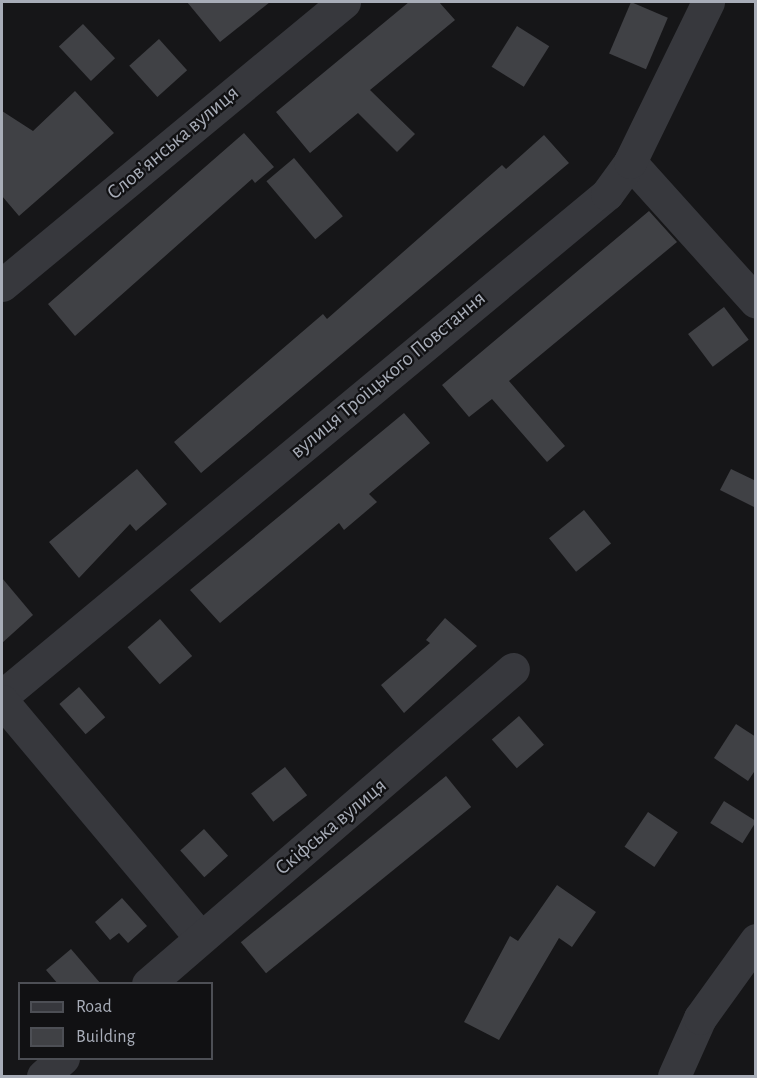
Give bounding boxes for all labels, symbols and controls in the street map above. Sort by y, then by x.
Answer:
street label: Словʼянська вулиця [102,81,244,205]
street label: вулиця Троїцького Повстання [285,286,491,464]
street label: Скіфська вулиця [270,773,392,881]
legend [18,982,213,1060]
text: Road [76,998,112,1016]
text: Building [76,1028,135,1046]

